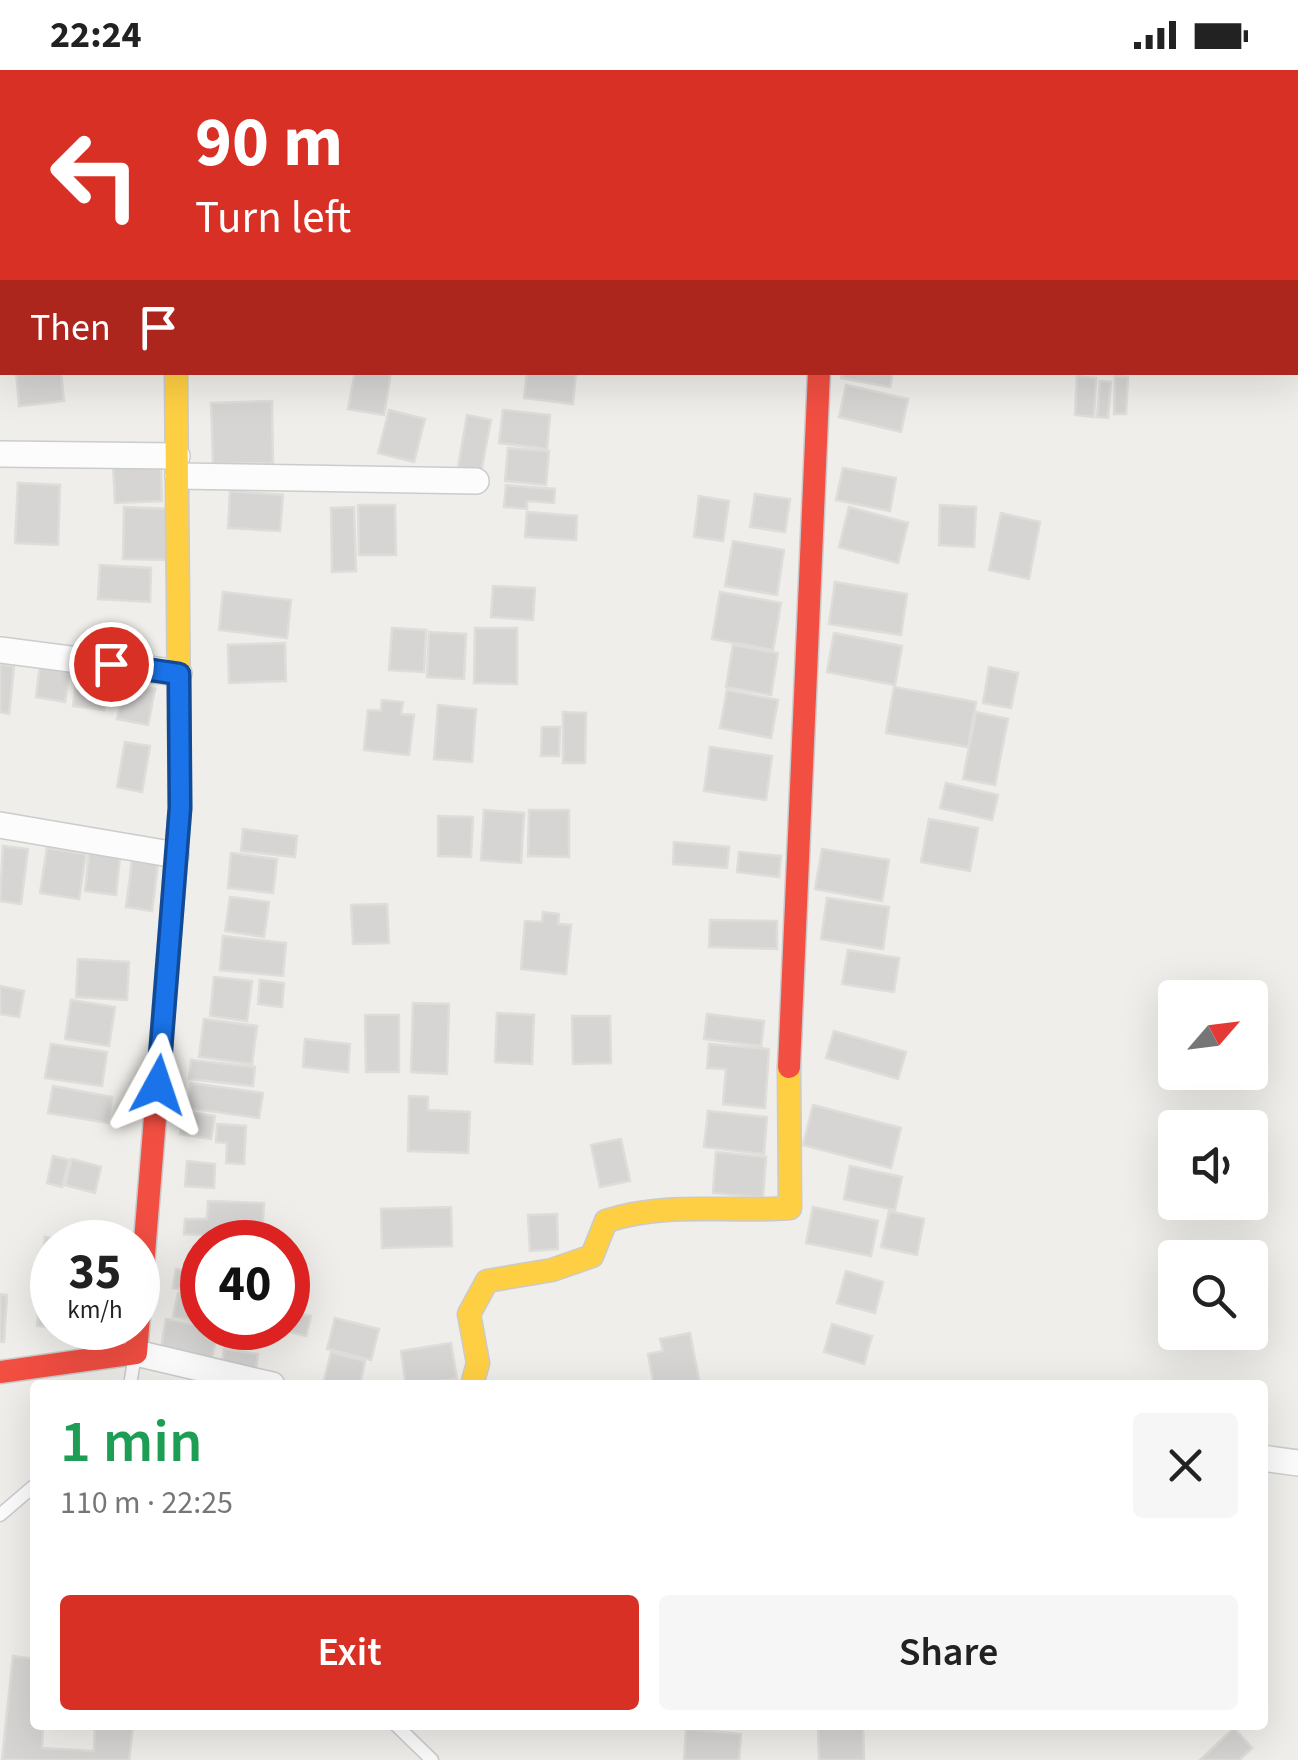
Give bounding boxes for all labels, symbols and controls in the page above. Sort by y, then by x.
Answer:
text: 22:24 [50,8,142,62]
text: 90 m [195,93,343,193]
icon: left [30,110,160,240]
text: Turn left [195,186,351,250]
icon: arrive [131,300,186,355]
text: Then [30,301,111,355]
pin [69,622,154,707]
icon: arrive [84,637,139,692]
north arrow [1158,980,1268,1090]
map controls [1158,980,1268,1350]
position arrow [106,1033,210,1137]
button: sound [1158,1110,1268,1220]
speed limit sign: 40 [180,1220,310,1350]
text: 35 [69,1237,121,1308]
button: search [1158,1240,1268,1350]
text: km/h [67,1292,123,1328]
text: 1 min [60,1400,203,1485]
button: close [1133,1413,1238,1518]
text: 110 m · 22:25 [60,1480,233,1526]
button: Exit [60,1595,639,1710]
button: Share [659,1595,1238,1710]

